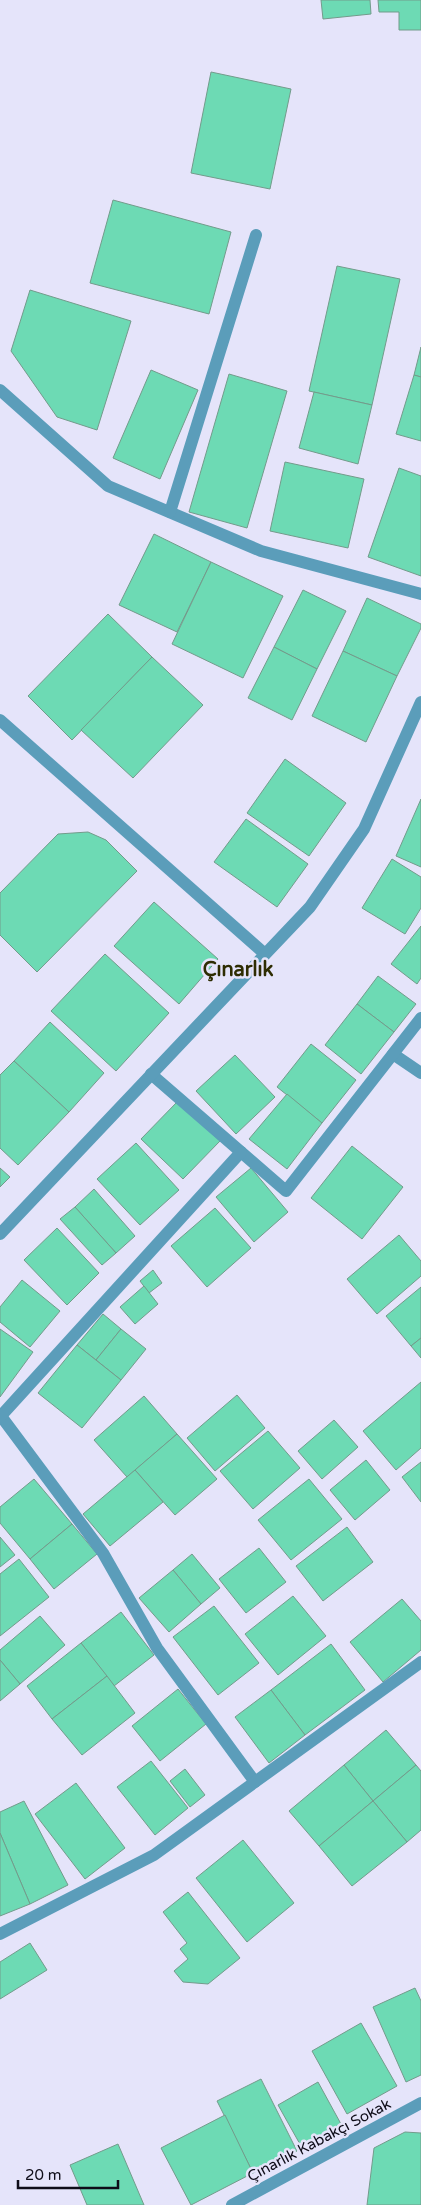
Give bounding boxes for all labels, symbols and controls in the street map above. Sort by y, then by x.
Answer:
district label: Çınarlık [203,958,273,982]
street label: Çınarlık Kabakçı Sokak [244,2095,394,2185]
scale bar [18,2158,118,2190]
text: 20 m [25,2166,62,2184]

